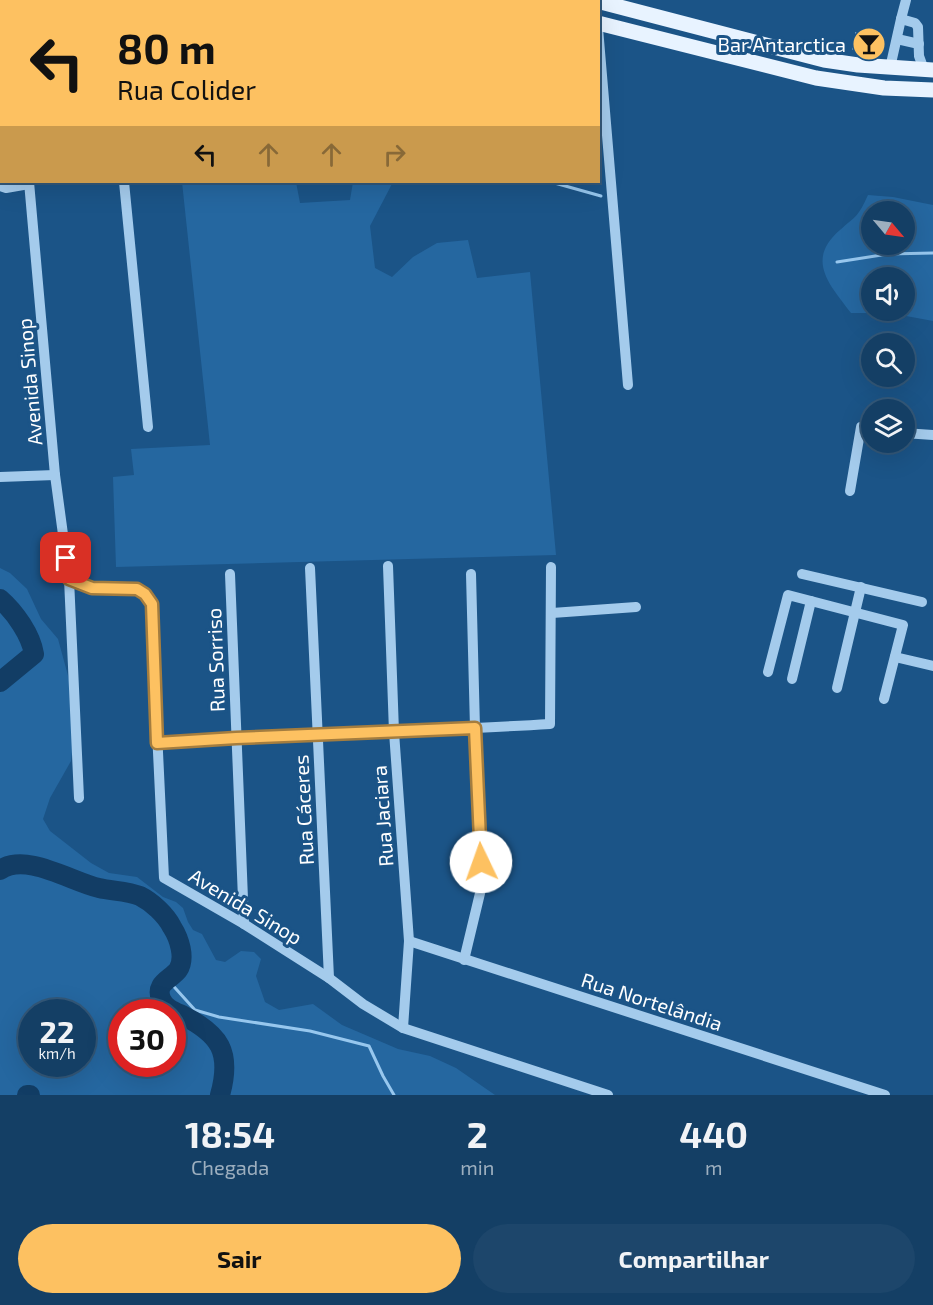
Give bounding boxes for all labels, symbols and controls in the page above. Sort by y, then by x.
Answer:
text: 80 m [117,22,216,72]
icon: left [18,24,96,102]
bar icon: Bar Antarctica [851,26,887,62]
place label: Bar Antarctica [718,32,846,56]
text: Rua Colider [117,73,256,105]
icon: left [189,138,222,171]
icon: ahead [252,138,285,171]
icon: ahead [315,138,348,171]
icon: right [378,138,411,171]
north arrow [861,201,915,255]
map controls [861,201,915,453]
button: sound [861,267,915,321]
street label: Avenida Sinop [11,317,47,447]
button: search [861,333,915,387]
button: layers [861,399,915,453]
pin [40,532,91,583]
icon: arrive [49,541,82,574]
street label: Rua Sorriso [201,607,229,713]
street label: Rua Cáceres [288,754,318,866]
street label: Rua Jaciara [366,765,398,867]
position arrow [449,830,513,894]
street label: Avenida Sinop [185,863,307,949]
street label: Rua Nortelândia [578,967,726,1035]
speed limit sign: 30 [108,999,186,1077]
text: 22 [40,1013,74,1049]
text: km/h [38,1044,76,1062]
text: 18:54 [185,1112,275,1155]
text: 2 [467,1112,488,1155]
text: 440 [679,1112,748,1155]
text: Chegada [191,1155,269,1179]
text: min [460,1155,494,1179]
text: m [705,1155,722,1179]
button: Sair [18,1224,461,1293]
button: Compartilhar [473,1224,915,1293]

